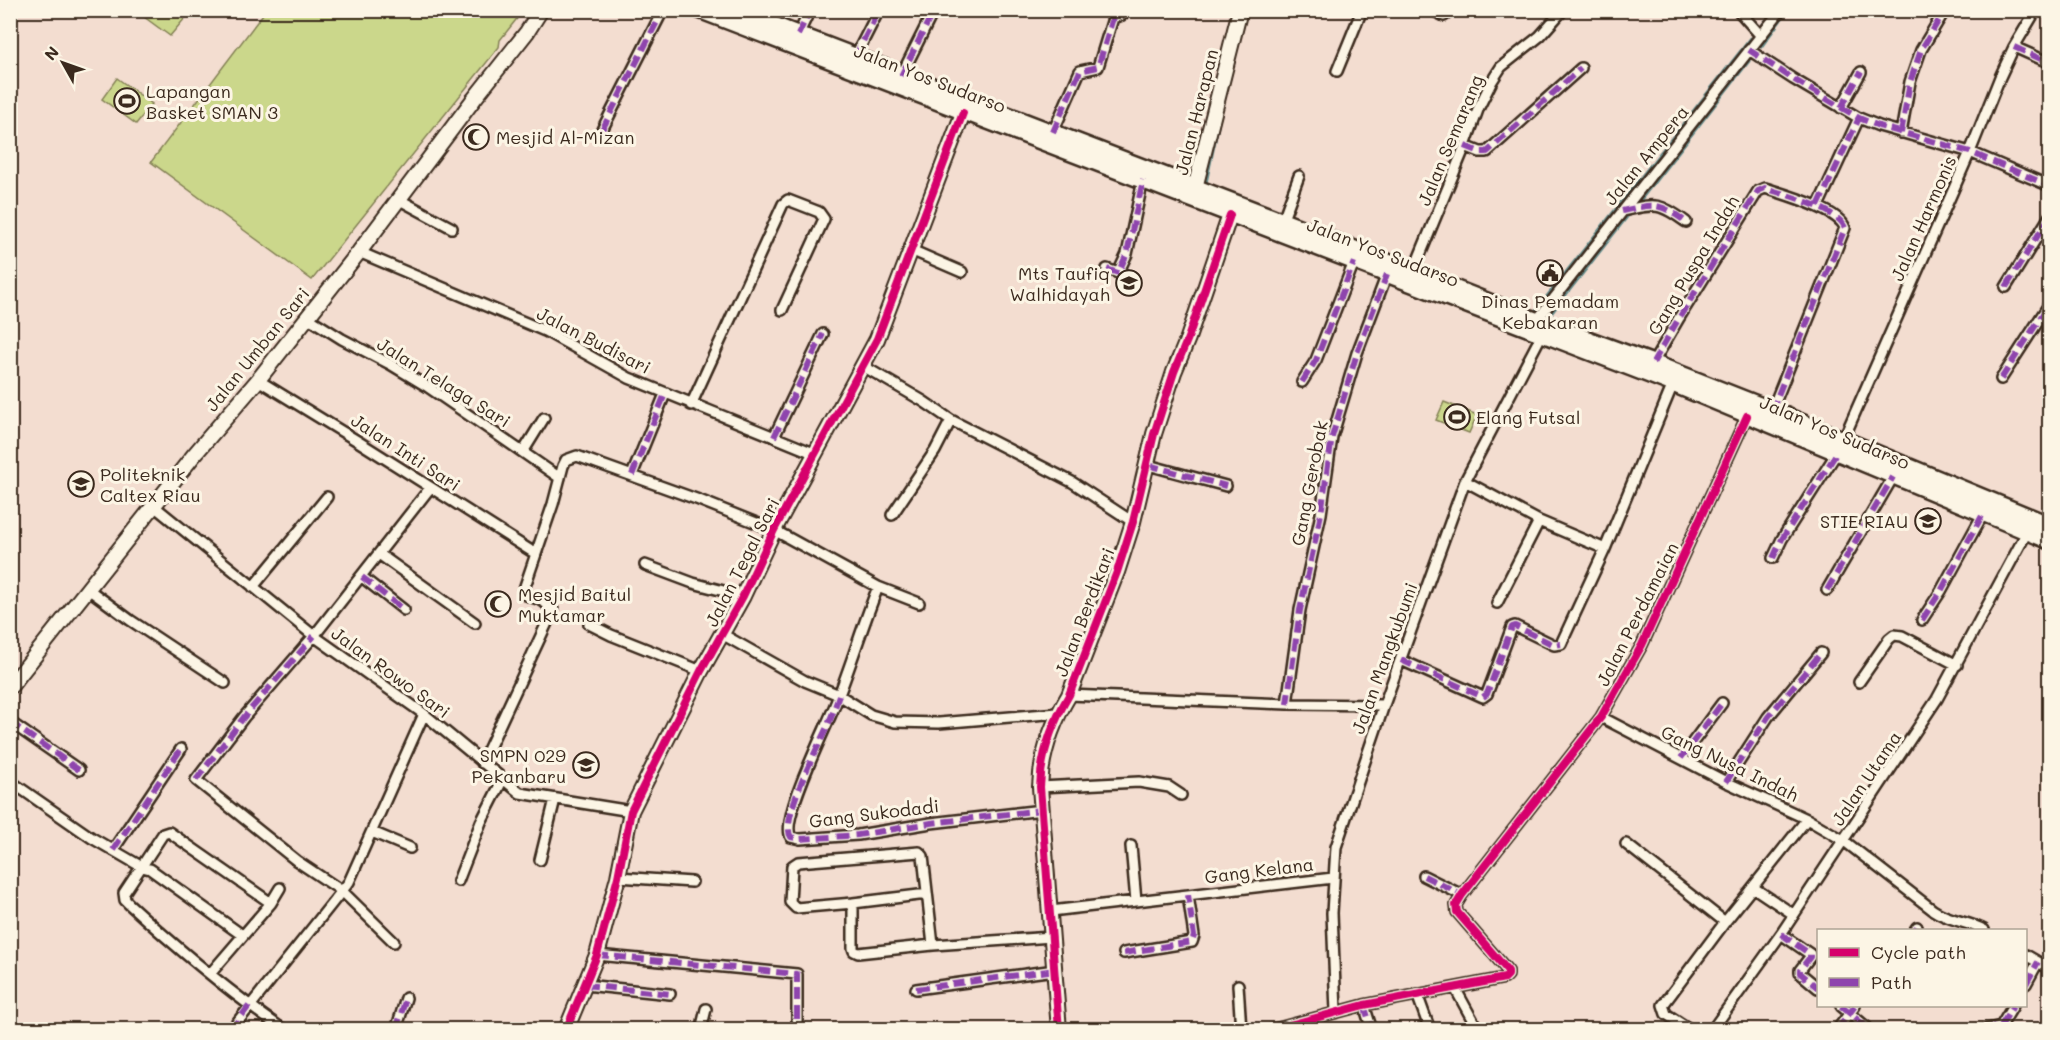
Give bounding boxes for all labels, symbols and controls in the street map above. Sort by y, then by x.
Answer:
north arrow [33,33,93,93]
street label: Jalan Yos Sudarso [851,38,1010,118]
text: N [39,42,63,64]
street label: Jalan Harapan [1169,46,1223,178]
street label: Jalan Semarang [1412,71,1488,209]
place label: Lapangan Basket SMAN 3 [146,79,278,124]
sports icon: Lapangan Basket SMAN 3 [112,86,142,116]
street label: Jalan Ampera [1598,100,1694,210]
mosque icon: Mesjid Al-Mizan [461,122,491,152]
place label: Mesjid Al-Mizan [496,125,635,149]
street label: Jalan Harmonis [1885,151,1961,285]
street label: Gang Puspa Indah [1642,191,1744,339]
street label: Jalan Yos Sudarso [1304,212,1463,292]
public building icon: Dinas Pemadam Kebakaran [1535,258,1565,288]
place label: Mts Taufiq Walhidayah [1009,261,1110,306]
school or university icon: Mts Taufiq Walhidayah [1114,268,1144,298]
street label: Jalan Umban Sari [199,282,315,416]
place label: Dinas Pemadam Kebakaran [1481,289,1619,334]
street label: Jalan Budisari [533,301,655,379]
street label: Jalan Telaga Sari [373,331,515,433]
street label: Jalan Yos Sudarso [1756,390,1914,475]
sports icon: Elang Futsal [1442,402,1472,432]
place label: Elang Futsal [1476,405,1581,429]
street label: Jalan Inti Sari [347,408,465,496]
street label: Gang Gerobak [1285,418,1333,548]
place label: Politeknik Caltex Riau [100,462,201,507]
school or university icon: Politeknik Caltex Riau [66,469,96,499]
street label: Jalan Tegal Sari [699,493,785,631]
school or university icon: STIE RIAU [1913,506,1943,536]
place label: STIE RIAU [1820,509,1908,533]
street label: Jalan Perdamaian [1590,538,1684,690]
street label: Jalan Berdikari [1048,544,1120,680]
street label: Jalan Mangkubumi [1346,579,1422,737]
place label: Mesjid Baitul Muktamar [518,582,631,627]
mosque icon: Mesjid Baitul Muktamar [483,589,513,619]
street label: Jalan Rowo Sari [327,621,455,723]
street label: Gang Nusa Indah [1657,719,1803,807]
street label: Jalan Utama [1826,726,1906,830]
place label: SMPN 029 Pekanbaru [472,743,566,788]
school or university icon: SMPN 029 Pekanbaru [571,750,601,780]
street label: Gang Sukodadi [808,793,940,833]
street label: Gang Kelana [1203,851,1315,889]
legend [1817,929,2027,1007]
text: Cycle path [1871,940,1966,964]
text: Path [1871,970,1911,994]

